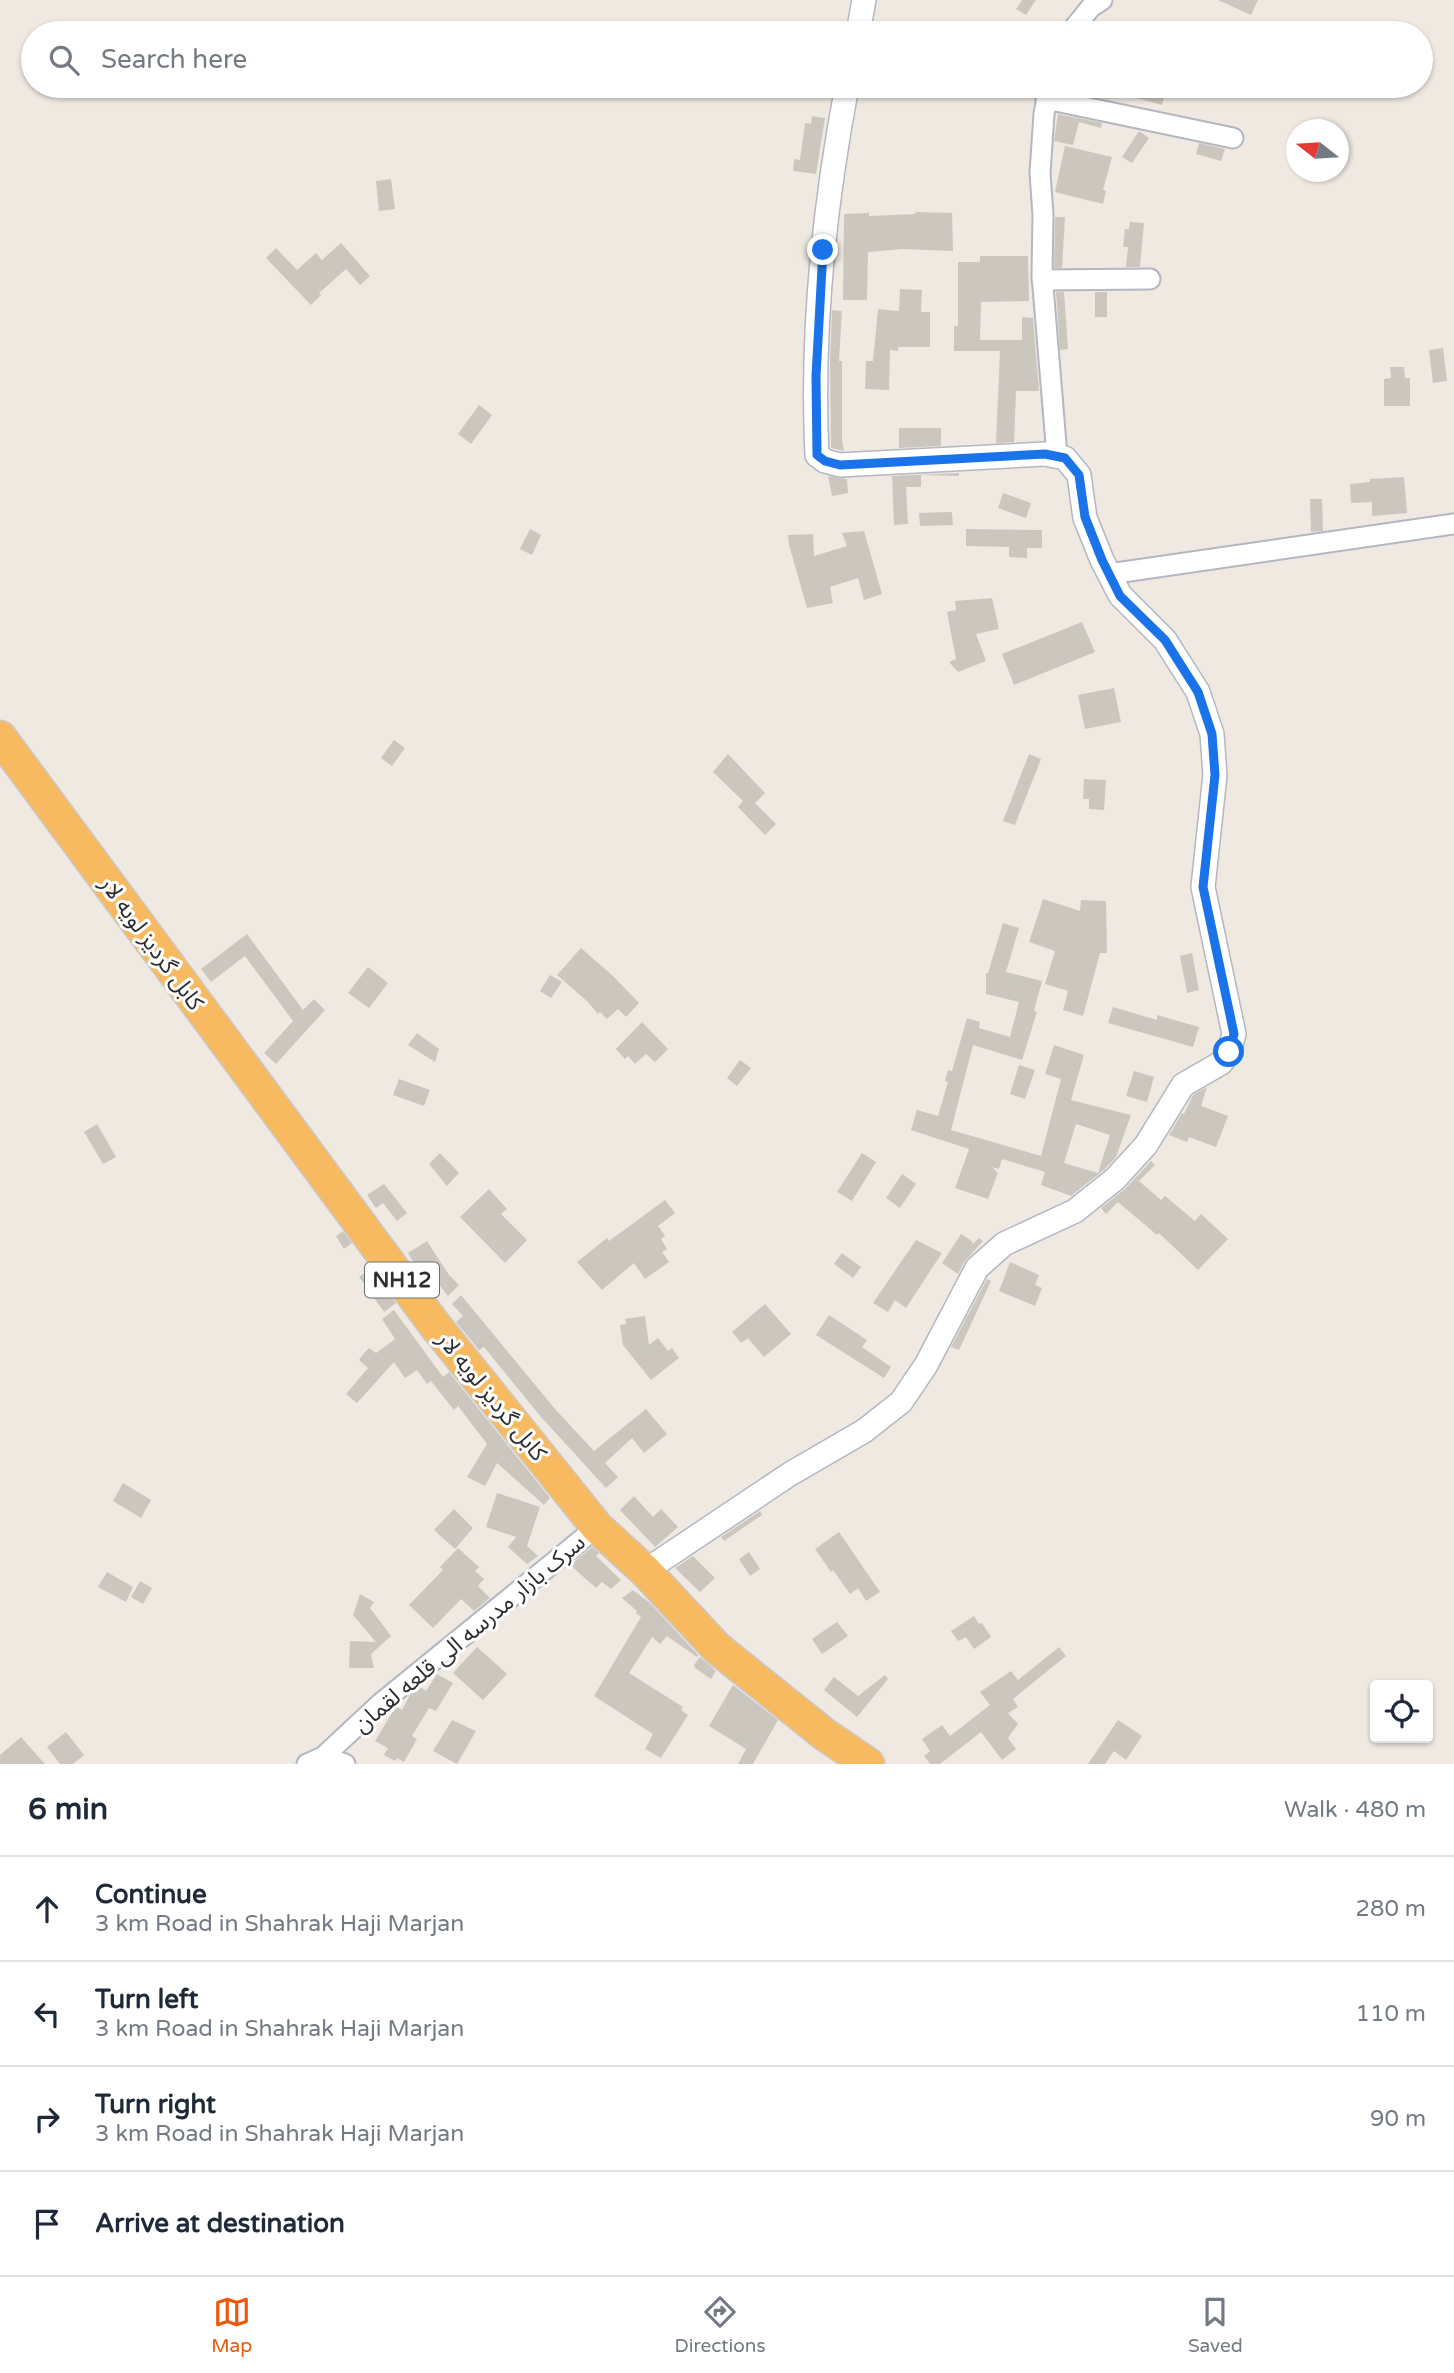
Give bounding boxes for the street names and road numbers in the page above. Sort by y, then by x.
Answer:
street label: کابل گردیز لویه لار [93,870,209,1016]
road number: NH12 [365,1262,439,1298]
street label: کابل گردیز لویه لار [430,1325,552,1467]
street label: سرک بازار مدرسه الی قلعه لقمان [348,1529,591,1739]

